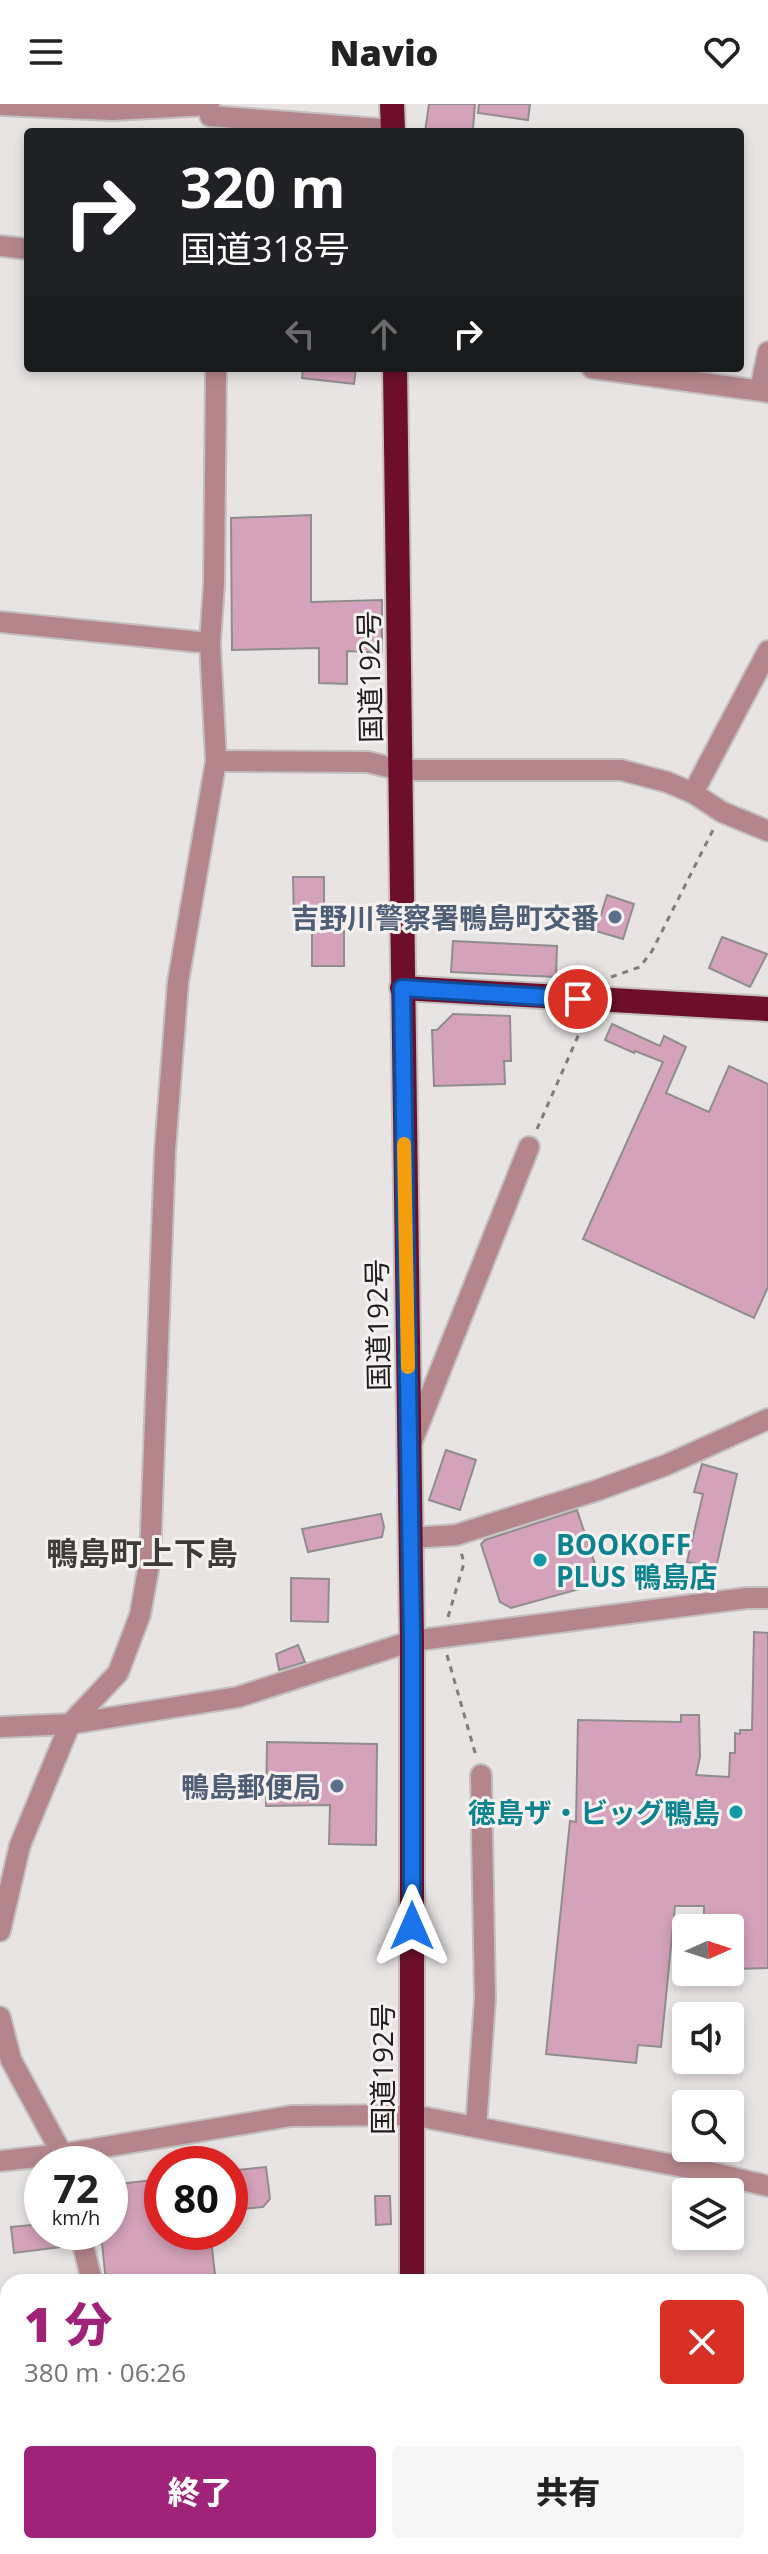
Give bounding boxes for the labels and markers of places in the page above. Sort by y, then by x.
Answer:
place label: 吉野川警察署鴨島町交番 [291,898,599,936]
marker: 吉野川警察署鴨島町交番 [606,908,624,926]
pin [544,965,612,1033]
place label: BOOKOFF PLUS 鴨島店 [556,1525,717,1595]
marker: BOOKOFF PLUS 鴨島店 [531,1551,549,1569]
place label: 鴨島郵便局 [181,1767,321,1805]
marker: 鴨島郵便局 [328,1777,346,1795]
place label: 徳島ザ・ビッグ鴨島 [468,1793,720,1831]
marker: 徳島ザ・ビッグ鴨島 [727,1803,745,1821]

